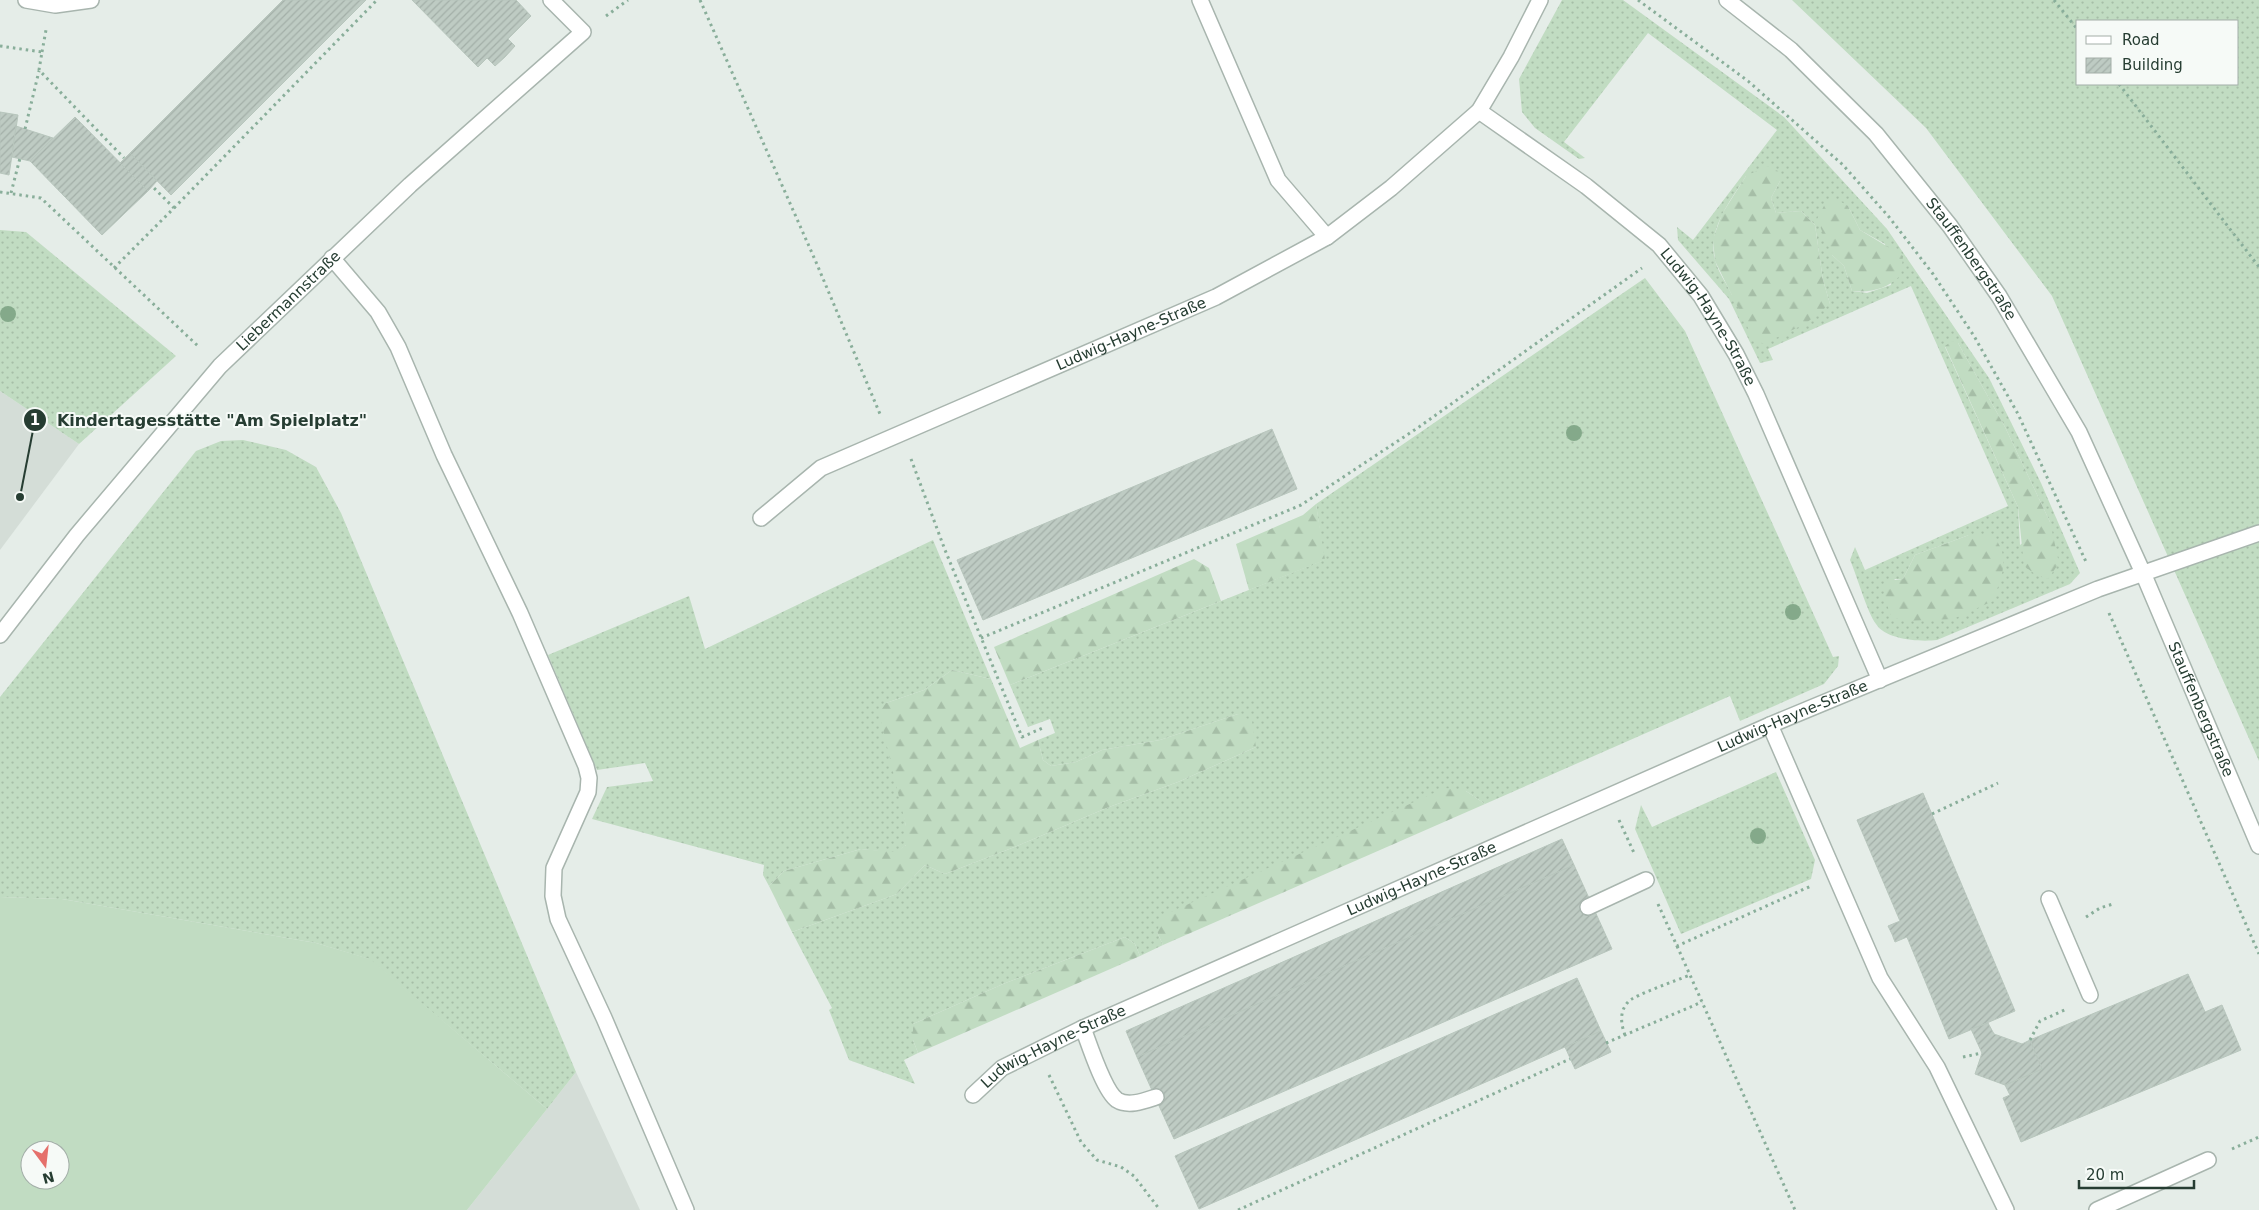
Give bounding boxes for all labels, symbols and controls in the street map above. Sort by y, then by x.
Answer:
legend [2076,20,2239,85]
text: Road [2122,31,2160,49]
text: Building [2122,56,2183,74]
street label: Stauffenbergstraße [1922,194,2020,323]
street label: Ludwig-Hayne-Straße [1656,244,1759,389]
street label: Liebermannstraße [233,247,344,355]
street label: Ludwig-Hayne-Straße [1053,293,1209,374]
callout: Kindertagesstätte "Am Spielplatz" [22,405,377,436]
text: 1 [30,411,40,429]
text: Kindertagesstätte "Am Spielplatz" [57,411,367,430]
street label: Stauffenbergstraße [2164,639,2238,780]
street label: Ludwig-Hayne-Straße [1715,676,1870,756]
street label: Ludwig-Hayne-Straße [1344,838,1499,920]
street label: Ludwig-Hayne-Straße [977,1001,1129,1092]
north arrow [20,1140,70,1190]
scale bar [2079,1158,2194,1190]
text: 20 m [2086,1166,2124,1184]
text: N [41,1168,56,1187]

